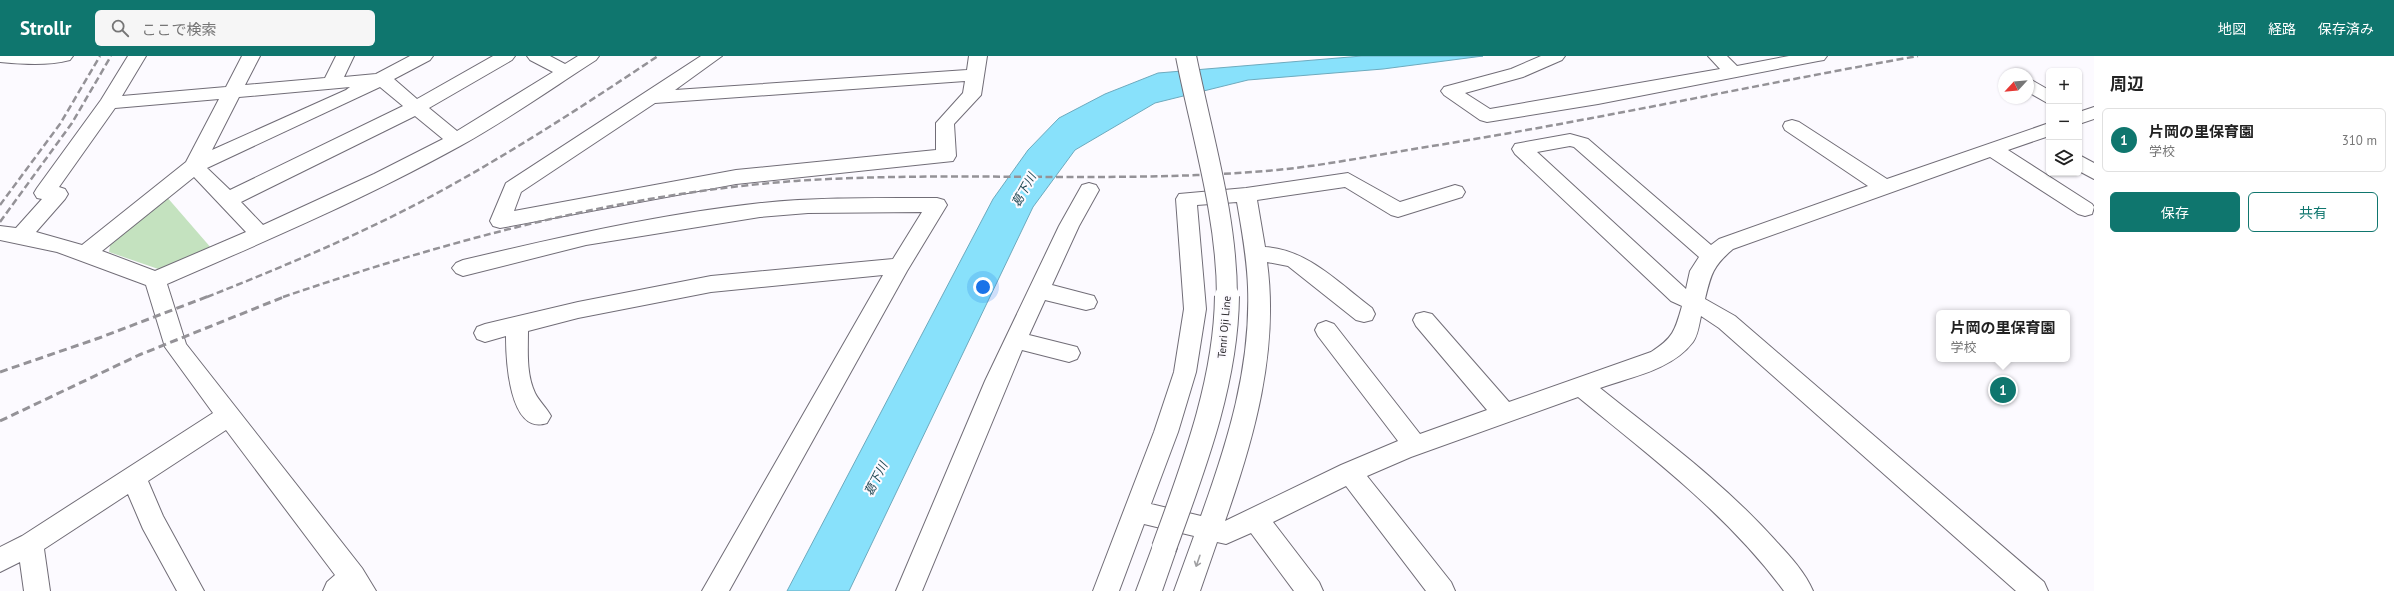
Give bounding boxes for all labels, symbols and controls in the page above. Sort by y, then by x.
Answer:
search box [95,10,375,46]
text: Strollr [20,16,71,40]
icon: search [109,17,131,39]
text: ここで検索 [141,20,216,39]
text: 地図 [2218,20,2246,38]
text: 経路 [2268,20,2296,38]
text: 保存済み [2318,20,2374,38]
north arrow [1998,68,2034,104]
map controls [2046,68,2082,176]
button: + [2046,68,2082,104]
text: 周辺 [2110,73,2144,95]
button: − [2046,104,2082,140]
text: 片岡の里保育園 [2149,122,2254,141]
text: 1 [2120,132,2128,149]
text: 310 m [2342,132,2377,149]
button: layers [2046,140,2082,176]
text: 学校 [2149,143,2175,160]
water label: 葛下川 [1008,169,1040,209]
button: 保存 [2110,192,2240,232]
button: 共有 [2248,192,2378,232]
your location [973,277,993,297]
street label: Tenri Oji Line [1214,295,1234,359]
popup [1936,310,2070,362]
text: 片岡の里保育園 [1950,318,2056,337]
text: 学校 [1950,339,1977,356]
pin: 1 [1990,375,2016,405]
water label: 葛下川 [861,458,891,498]
one-way arrow [1194,554,1201,567]

